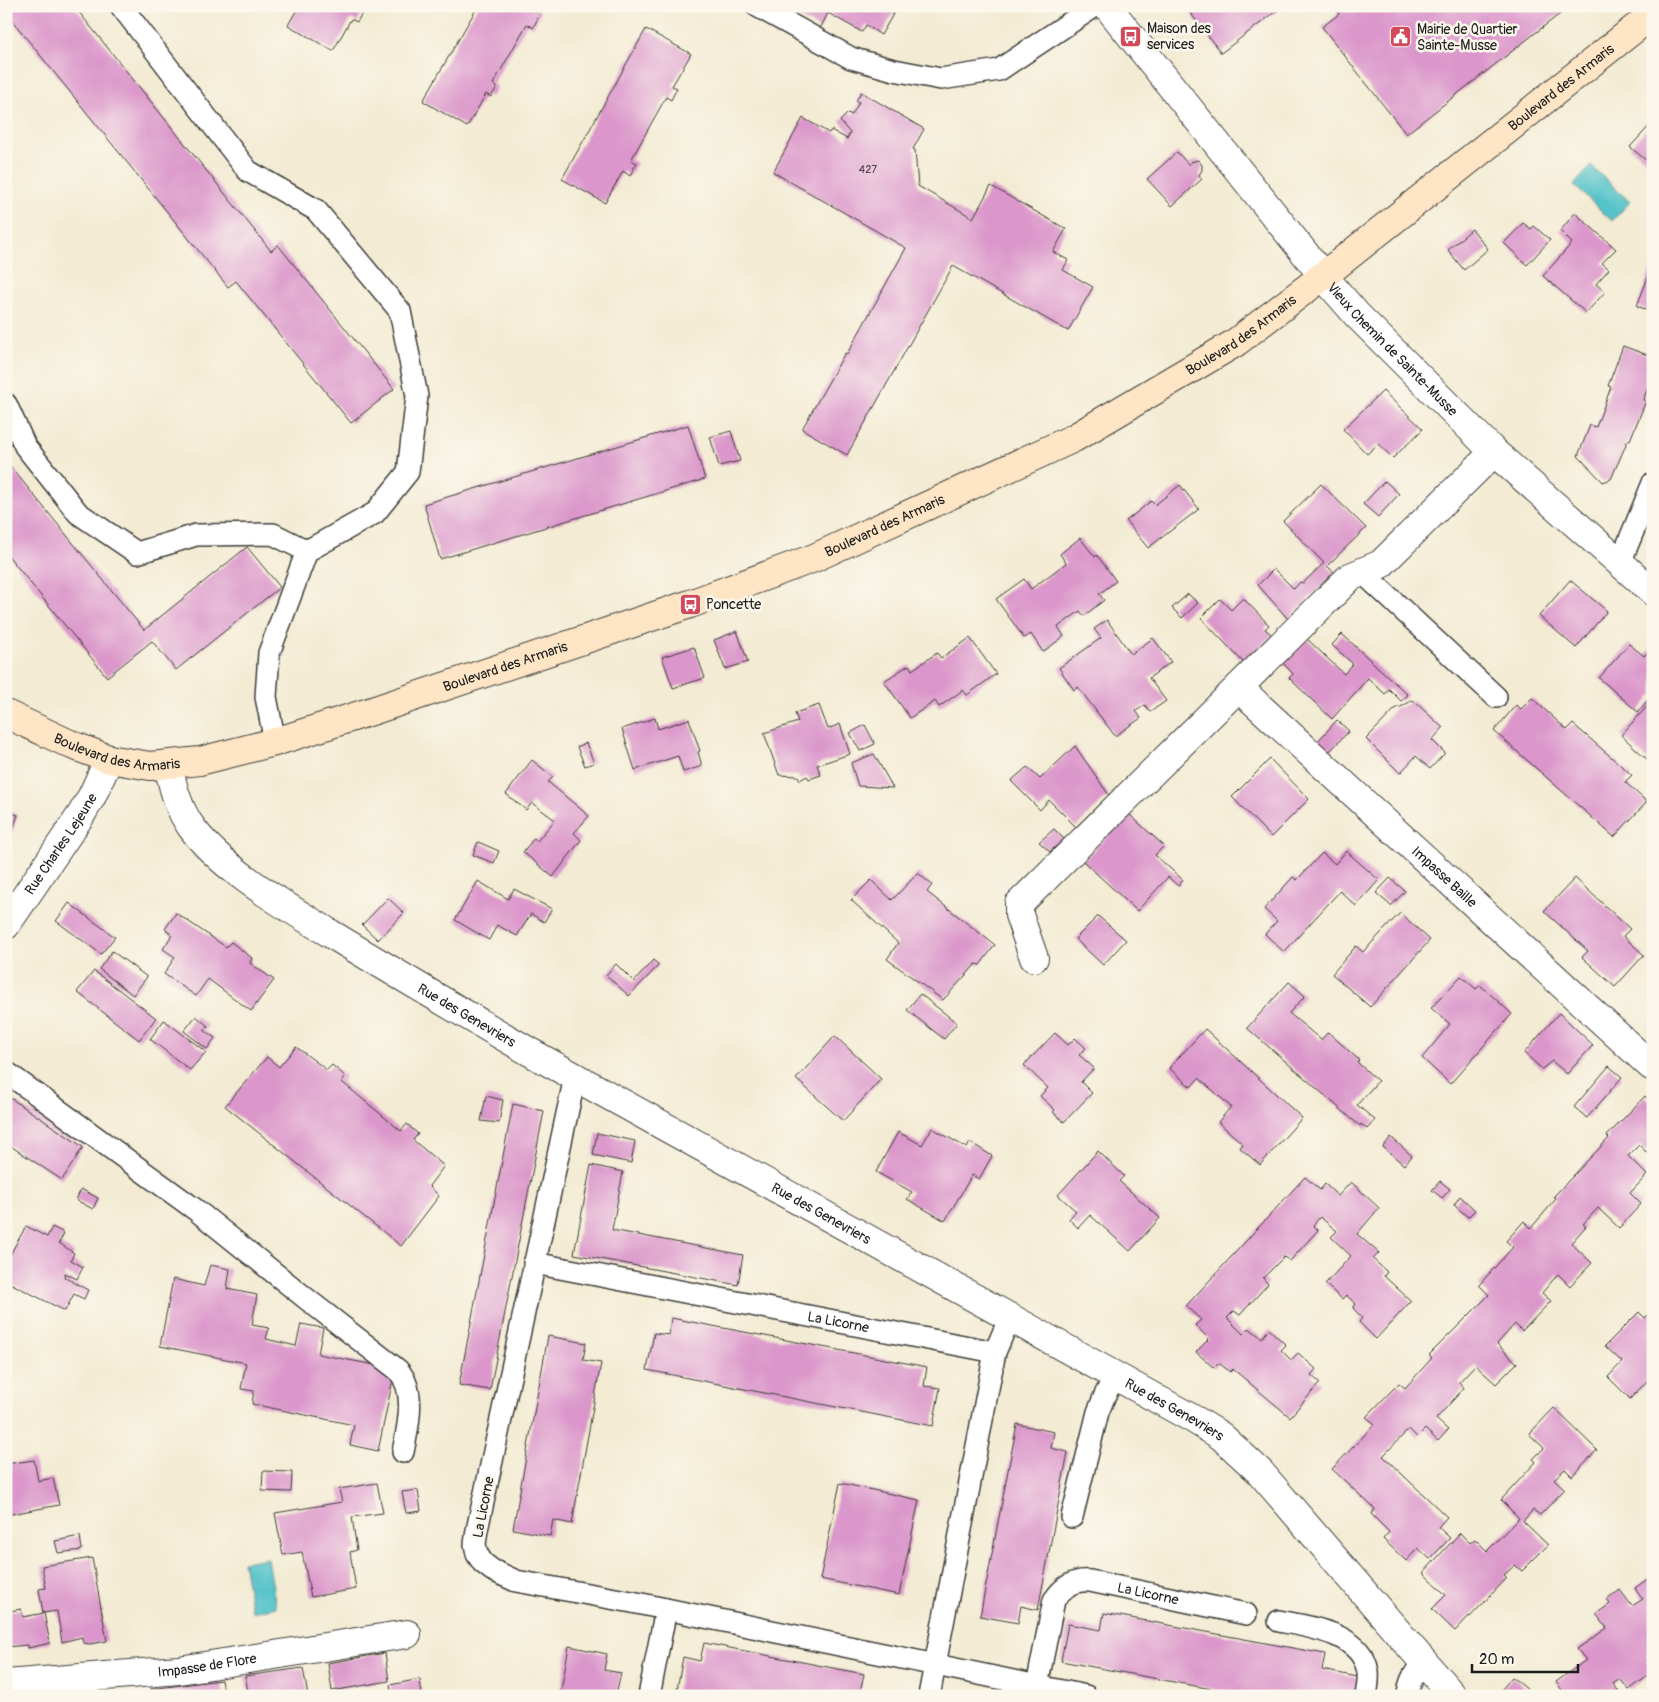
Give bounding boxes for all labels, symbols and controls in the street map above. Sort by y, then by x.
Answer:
place label: Maison des services [1147,20,1212,53]
place label: Mairie de Quartier Sainte-Musse [1417,21,1518,54]
bus stop icon: Maison des services [1119,24,1143,48]
public building icon: Mairie de Quartier Sainte-Musse [1389,25,1413,49]
street label: Boulevard des Armaris [1505,40,1618,135]
house number: 427 [859,163,877,176]
street label: Vieux Chemin de Sainte-Musse [1324,279,1461,420]
street label: Boulevard des Armaris [1183,291,1300,379]
street label: Boulevard des Armaris [822,491,948,561]
bus stop icon: Poncette [678,592,702,616]
place label: Poncette [706,596,761,613]
street label: Boulevard des Armaris [441,638,570,696]
street label: Boulevard des Armaris [51,730,182,775]
street label: Rue Charles Lejeune [21,790,101,898]
street label: Impasse Baille [1408,843,1480,911]
street label: Rue des Genevriers [415,980,519,1051]
street label: Rue des Genevriers [768,1179,874,1248]
street label: La Licorne [806,1308,871,1337]
street label: Rue des Genevriers [1122,1375,1227,1445]
street label: La Licorne [469,1475,498,1539]
street label: La Licorne [1116,1579,1180,1609]
scale bar [1472,1642,1578,1674]
street label: Impasse de Flore [157,1650,258,1681]
text: 20 m [1479,1650,1514,1669]

